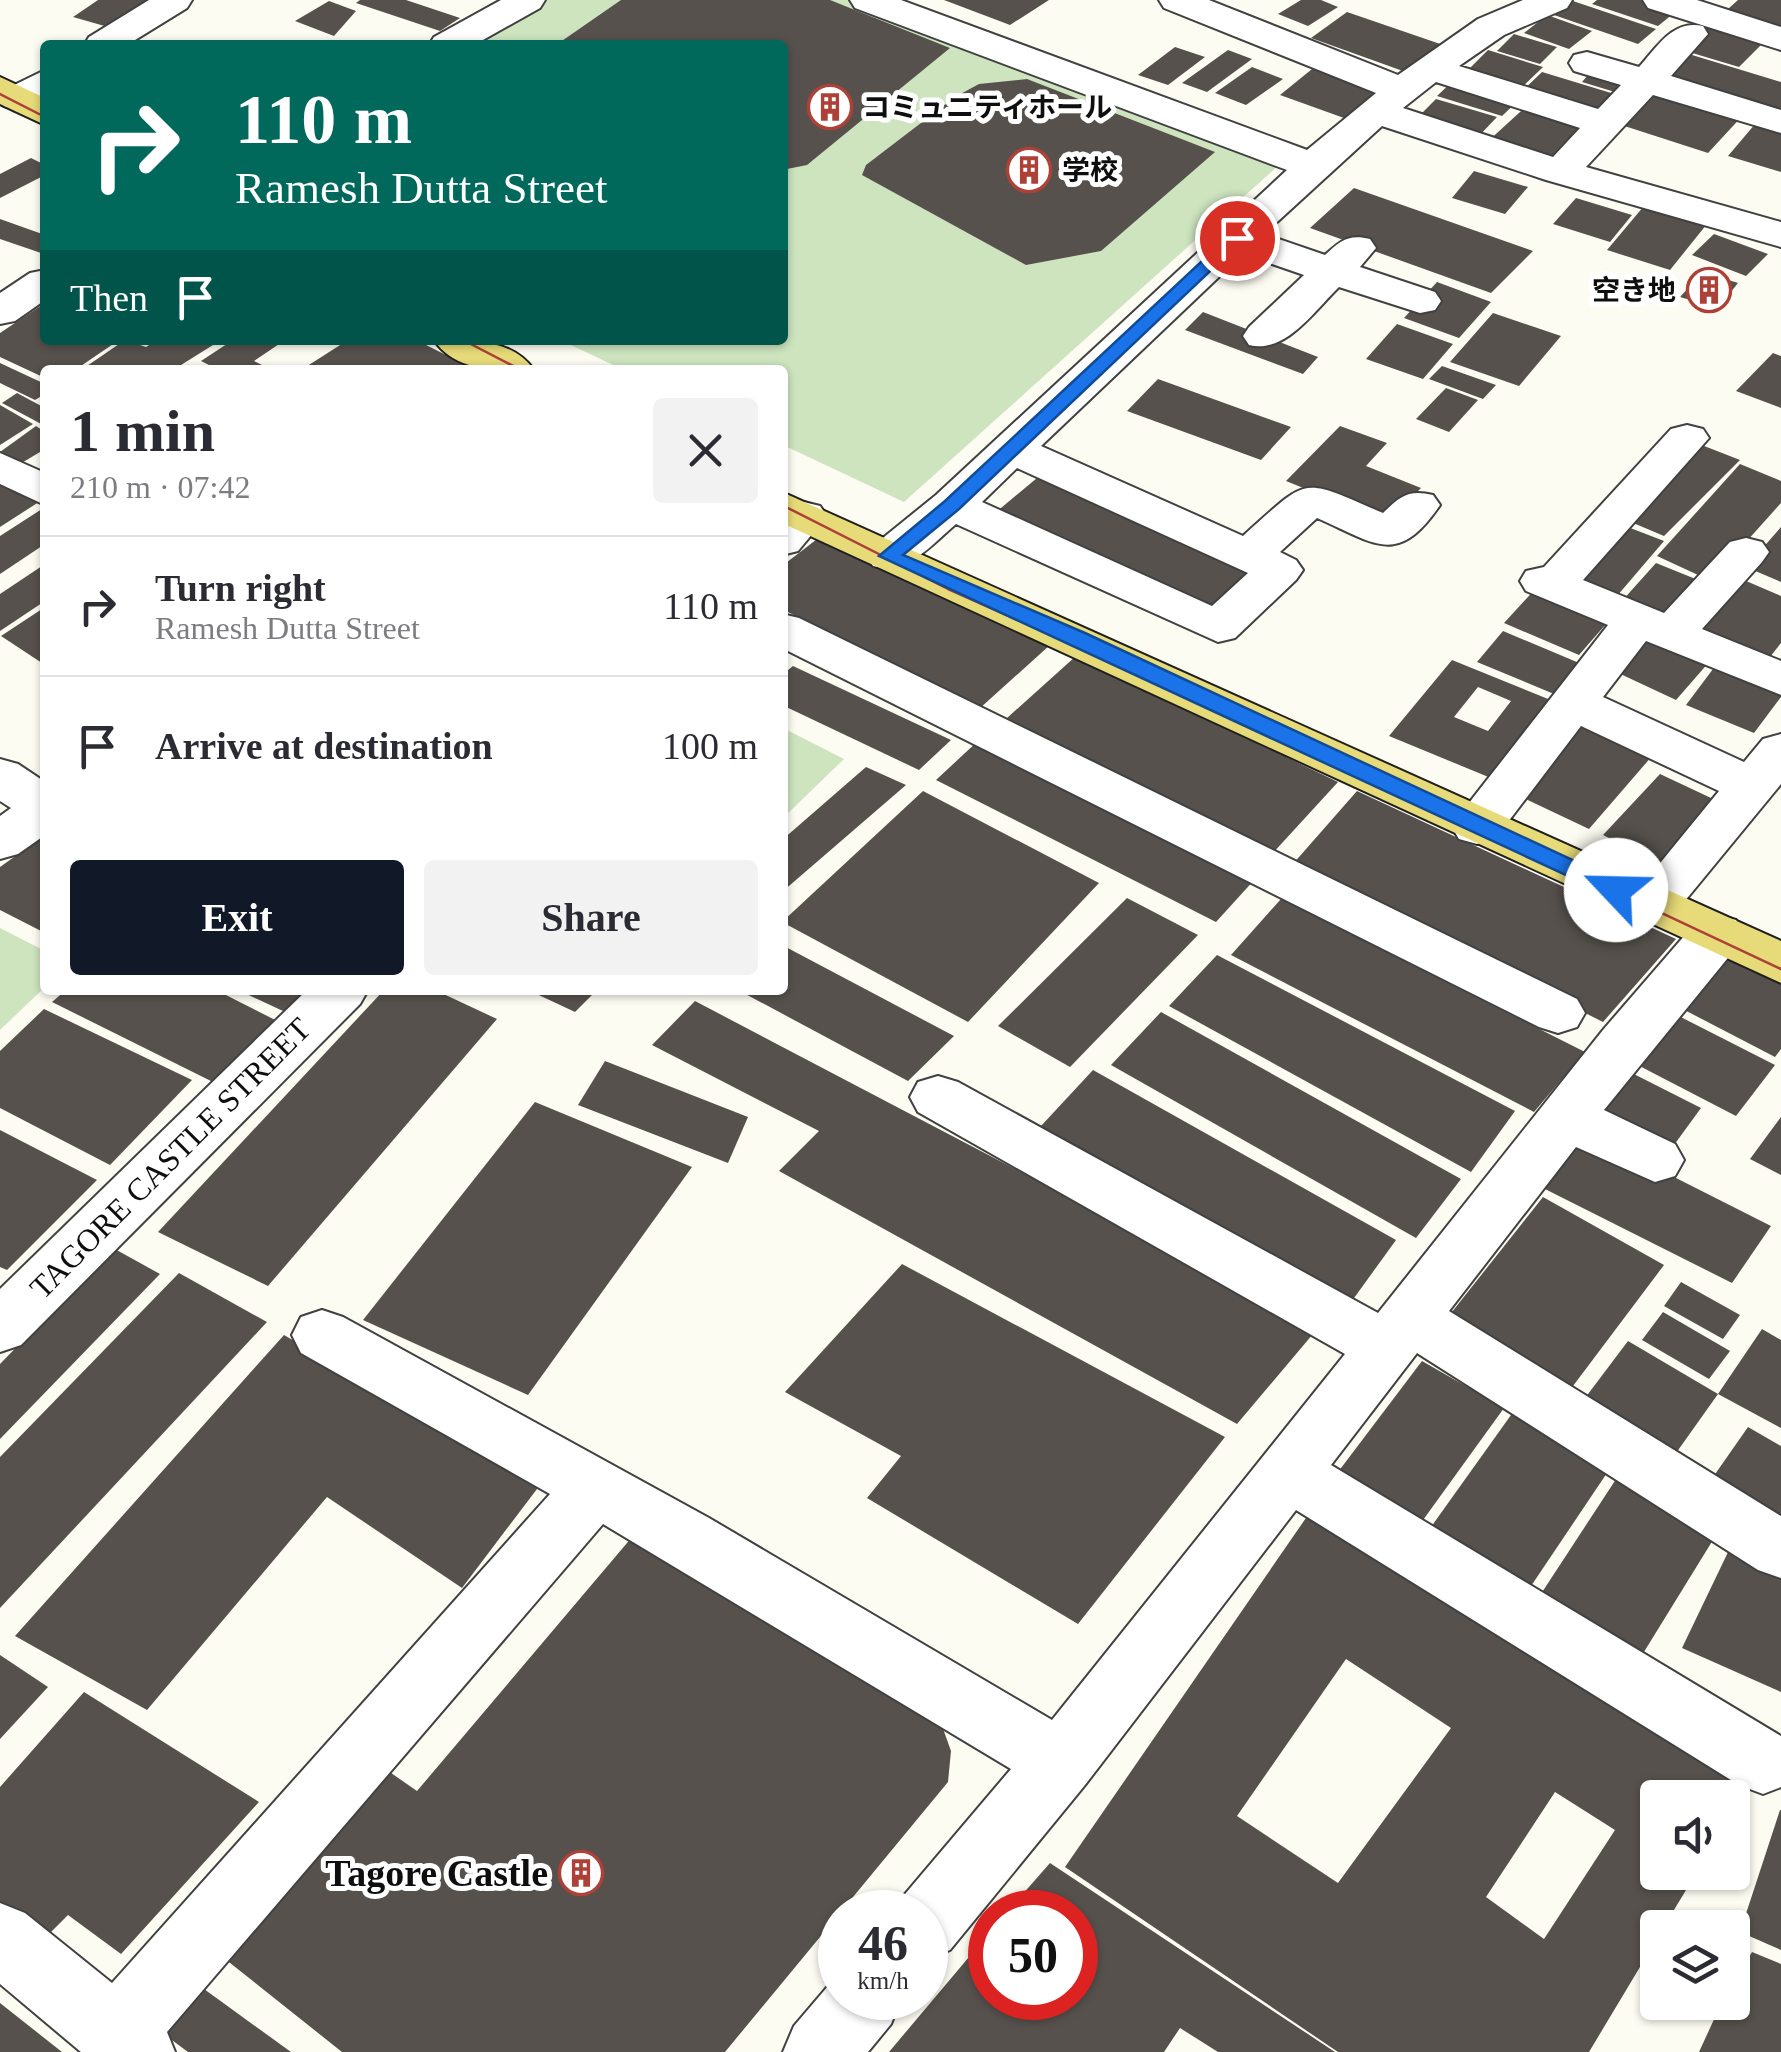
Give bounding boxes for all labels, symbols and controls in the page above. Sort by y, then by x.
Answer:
icon: right [70,80,200,210]
text: 110 m [235,81,412,158]
building icon: コミュニティホール [807,84,853,130]
place label: コミュニティホール [862,92,1112,123]
building icon: 学校 [1006,147,1052,193]
place label: 学校 [1062,155,1118,186]
text: Ramesh Dutta Street [235,163,607,213]
pin [1195,196,1280,281]
icon: arrive [1210,211,1265,266]
building icon: 空き地 [1686,267,1732,313]
icon: arrive [168,270,223,325]
place label: 空き地 [1592,275,1676,306]
text: Then [70,277,148,319]
text: 1 min [70,398,215,464]
button: close [653,398,758,503]
text: 210 m · 07:42 [70,469,250,505]
text: Turn right [155,567,326,609]
icon: right [70,579,125,634]
text: 110 m [663,585,758,627]
text: Ramesh Dutta Street [155,610,420,646]
icon: arrive [70,719,125,774]
text: Arrive at destination [155,725,493,767]
text: 100 m [662,725,758,767]
position arrow [1564,838,1668,942]
button: Exit [70,860,404,975]
button: Share [424,860,758,975]
street label: TAGORE CASTLE STREET [22,1010,318,1306]
map controls [1640,1780,1750,2020]
button: sound [1640,1780,1750,1890]
building icon: Tagore Castle [558,1850,604,1896]
place label: Tagore Castle [325,1852,548,1894]
speed limit sign: 50 [968,1890,1098,2020]
button: layers [1640,1910,1750,2020]
text: 46 [858,1915,908,1971]
text: km/h [857,1967,909,1994]

